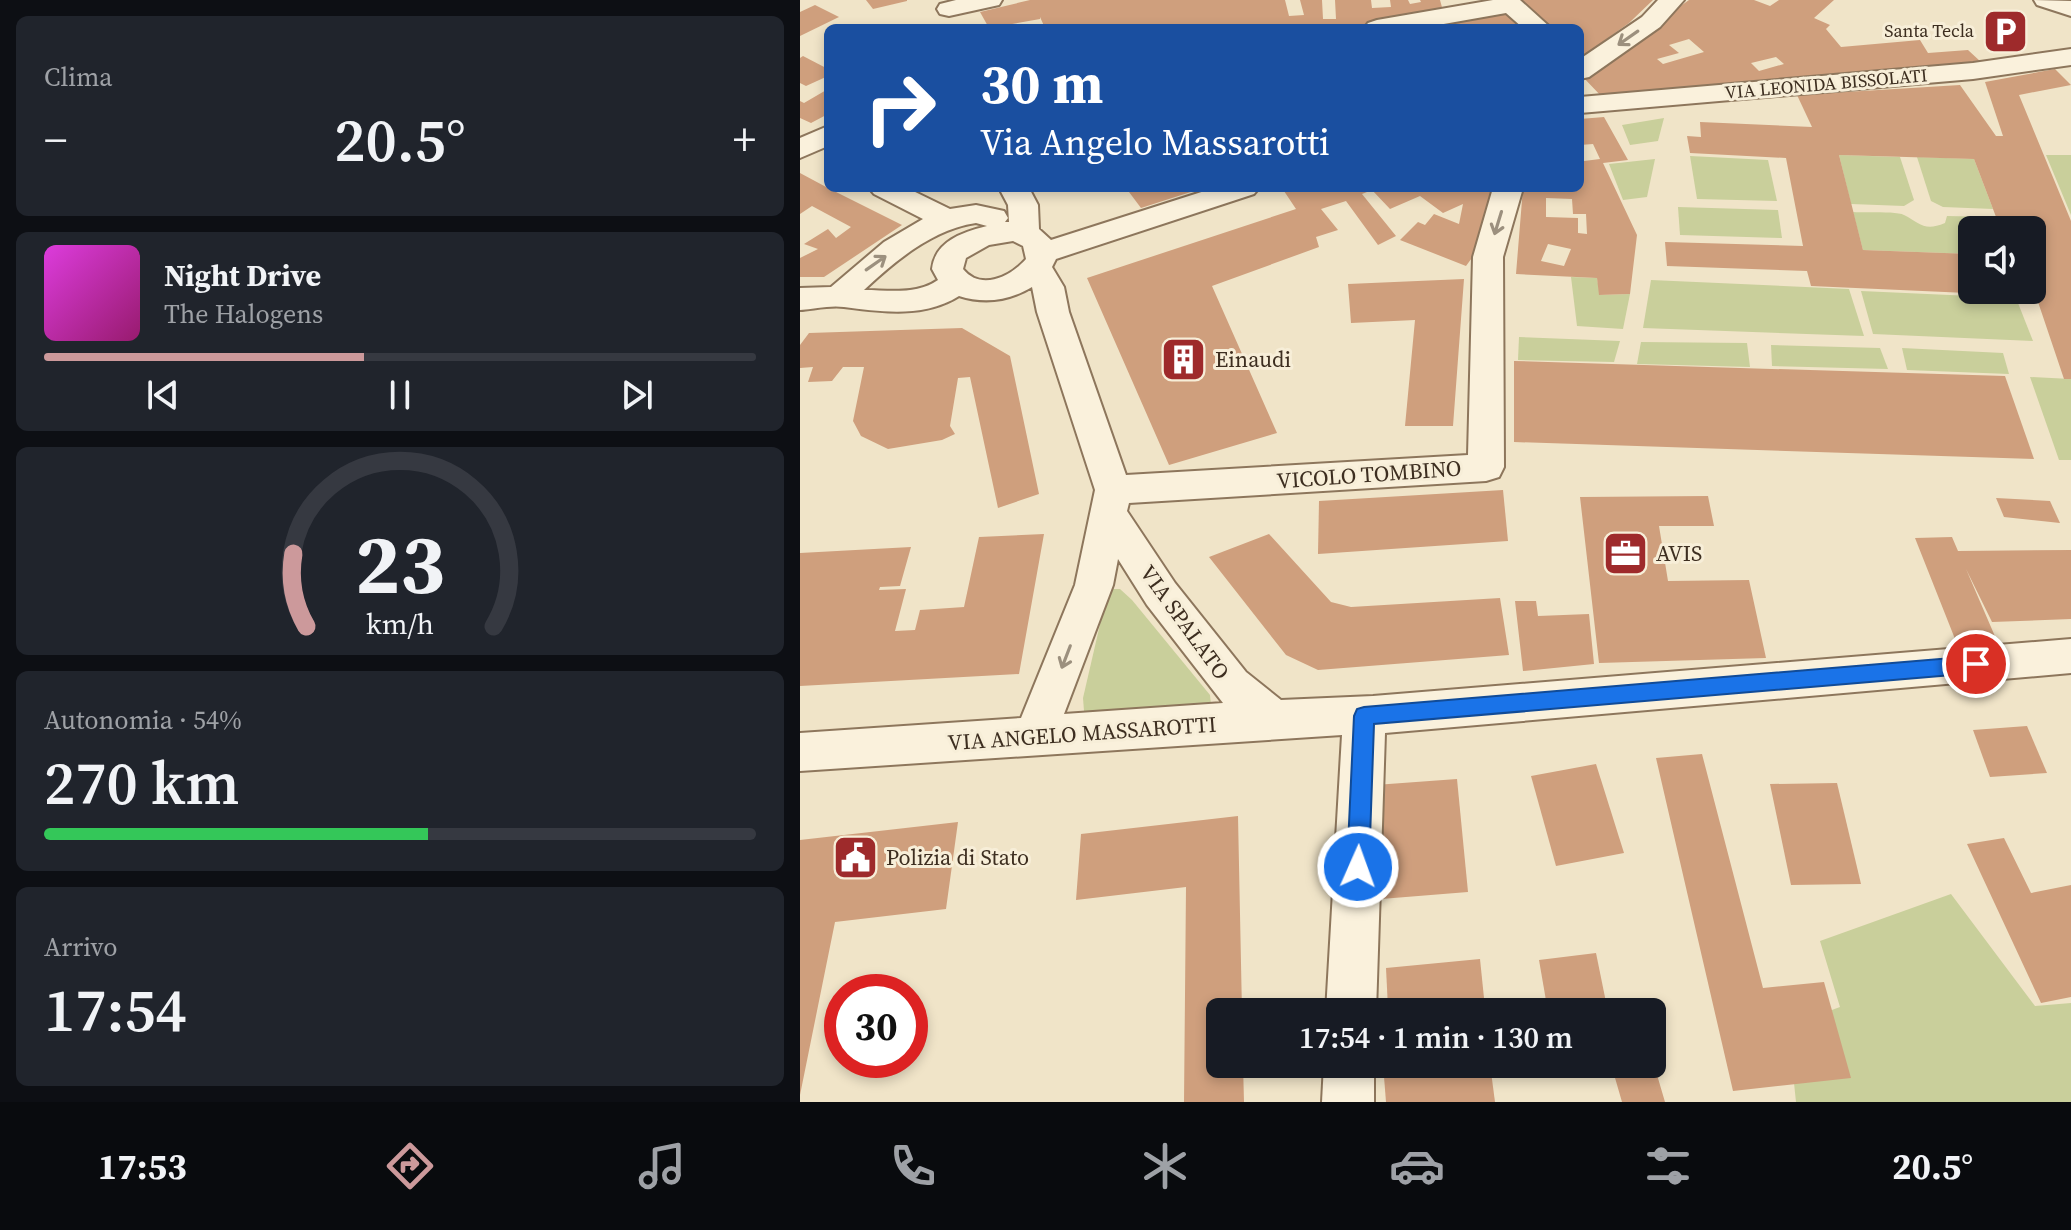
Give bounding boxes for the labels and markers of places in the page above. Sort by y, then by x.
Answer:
parking icon: Santa Tecla [1981,7,2029,55]
place label: Santa Tecla [1884,18,1975,43]
building icon: Einaudi [1160,335,1208,383]
place label: Einaudi [1215,344,1291,374]
office icon: AVIS [1601,529,1649,577]
place label: AVIS [1656,538,1702,568]
pin [1942,630,2010,698]
public building icon: Polizia di Stato [831,833,879,881]
place label: Polizia di Stato [886,842,1029,872]

